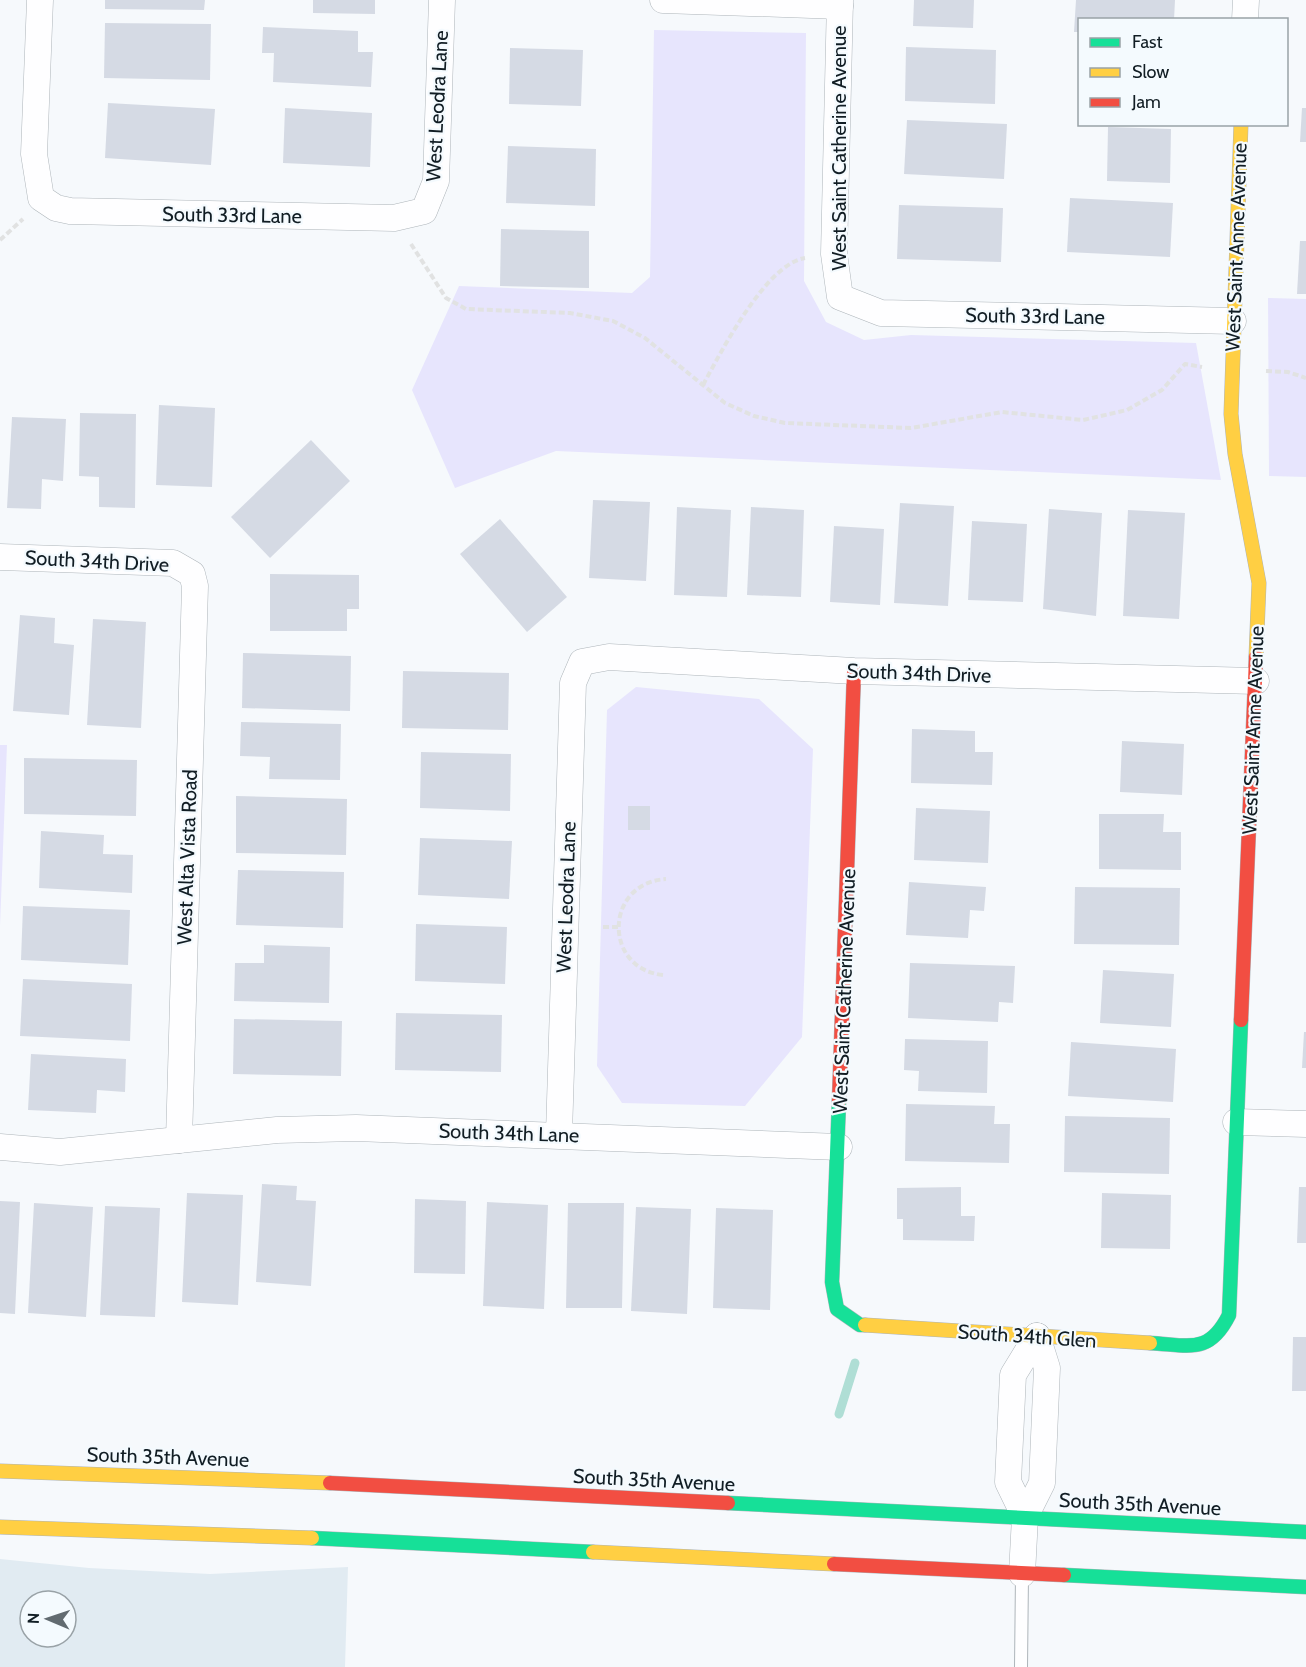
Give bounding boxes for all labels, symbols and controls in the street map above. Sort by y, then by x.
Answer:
legend [1078,18,1288,126]
street label: West Saint Catherine Avenue [827,25,851,271]
street label: West Leodra Lane [421,30,453,182]
text: Fast [1132,31,1163,53]
text: Slow [1132,61,1169,83]
text: Jam [1131,91,1161,113]
street label: West Saint Anne Avenue [1220,142,1252,352]
street label: South 33rd Lane [162,202,302,228]
street label: South 33rd Lane [965,303,1105,329]
street label: South 34th Drive [24,545,170,577]
street label: West Saint Anne Avenue [1237,625,1269,835]
street label: South 34th Drive [846,658,992,688]
street label: West Alta Vista Road [172,769,202,945]
street label: West Leodra Lane [551,821,581,973]
street label: West Saint Catherine Avenue [828,868,860,1114]
street label: South 34th Lane [438,1119,580,1147]
street label: South 34th Glen [957,1319,1097,1353]
street label: South 35th Avenue [86,1442,250,1472]
street label: South 35th Avenue [572,1464,736,1496]
street label: South 35th Avenue [1058,1488,1222,1520]
north arrow [18,1589,78,1649]
text: N [24,1613,43,1624]

